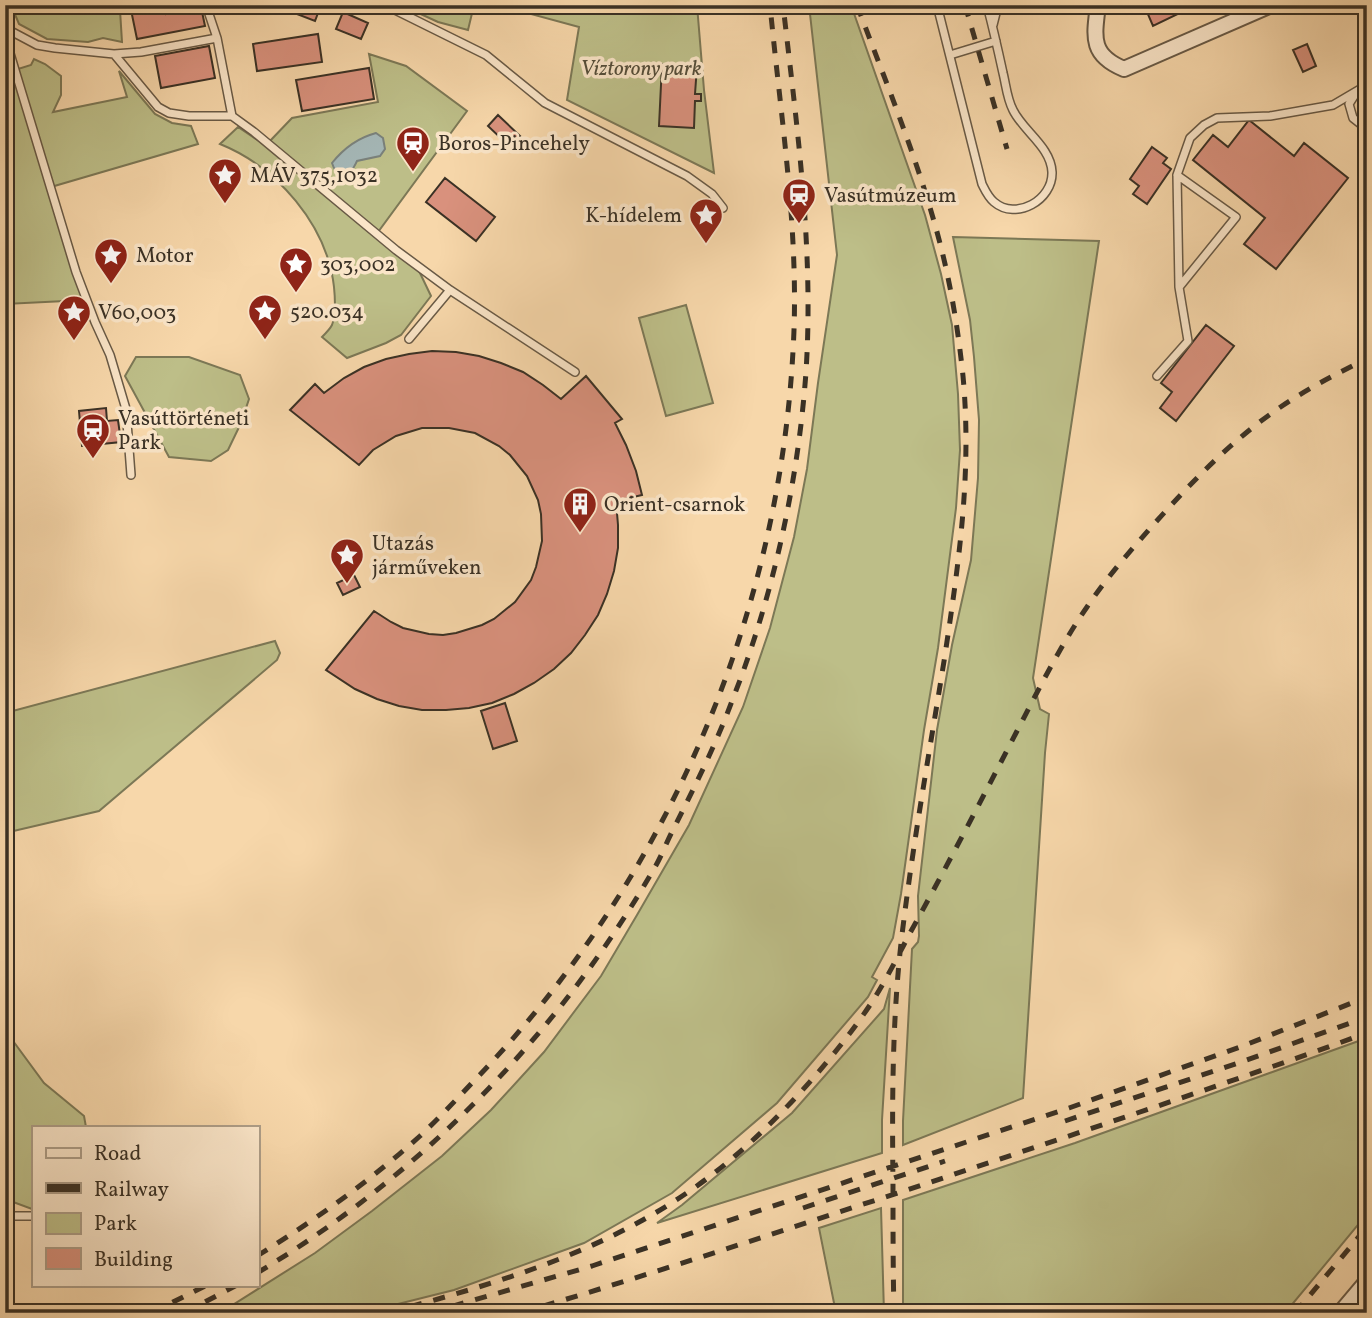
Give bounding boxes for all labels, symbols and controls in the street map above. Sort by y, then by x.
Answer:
park label: Víztorony park [580,55,702,84]
station icon: Boros-Pincehely [394,124,432,173]
place label: Boros-Pincehely [438,130,591,159]
place icon: MÁV 375,1032 [206,156,244,205]
place label: MÁV 375,1032 [250,162,378,191]
station icon: Vasútmúzeum [780,176,818,225]
place label: Vasútmúzeum [824,182,957,211]
place icon: K-hídelem [687,196,725,245]
place label: K-hídelem [585,202,682,231]
place icon: Motor [92,236,130,285]
place label: Motor [136,242,194,271]
place icon: 303,002 [277,245,315,294]
place label: 303,002 [320,251,396,280]
place icon: 520.034 [246,292,284,341]
place icon: V60,003 [55,293,93,342]
place label: 520.034 [290,298,364,327]
place label: V60,003 [98,299,176,328]
place label: Vasúttörténeti Park [118,405,249,458]
station icon: Vasúttörténeti Park [74,411,112,460]
building icon: Orient-csarnok [561,485,599,534]
place label: Orient-csarnok [604,491,746,520]
place label: Utazás járműveken [372,530,481,583]
place icon: Utazás járműveken [328,536,366,585]
legend [32,1126,259,1286]
text: Road [94,1140,141,1169]
text: Railway [94,1176,170,1205]
text: Park [94,1210,137,1239]
text: Building [94,1246,173,1275]

